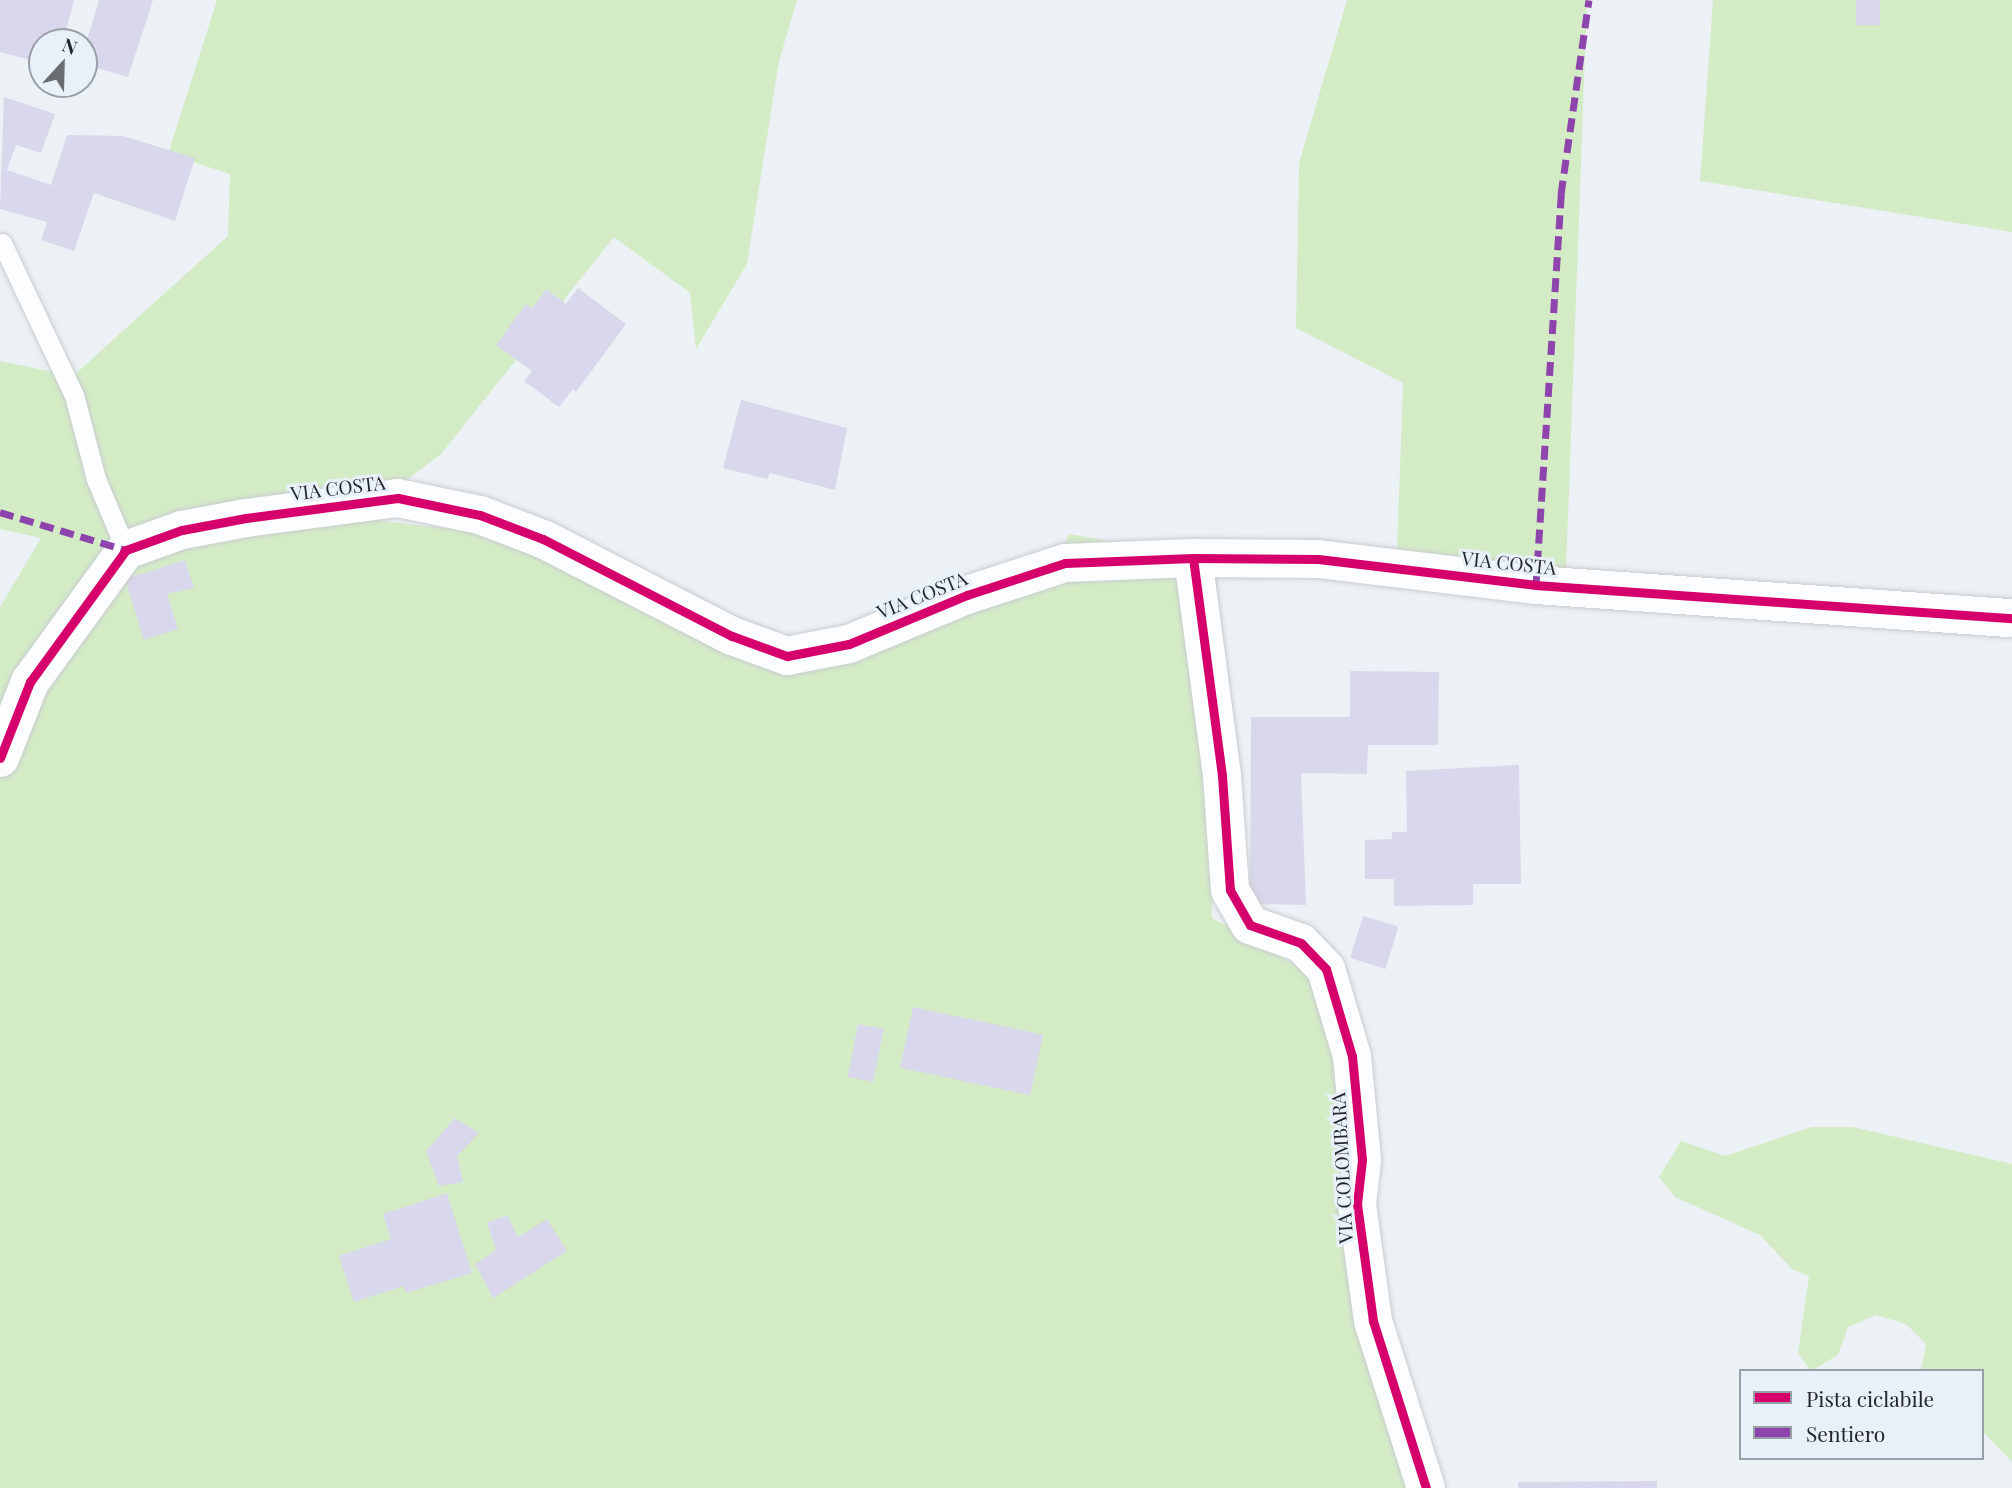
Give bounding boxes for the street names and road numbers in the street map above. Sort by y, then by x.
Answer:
street label: VIA COSTA [289,471,387,505]
street label: VIA COSTA [1460,547,1558,579]
street label: VIA COSTA [874,567,970,623]
street label: VIA COLOMBARA [1327,1092,1357,1244]

